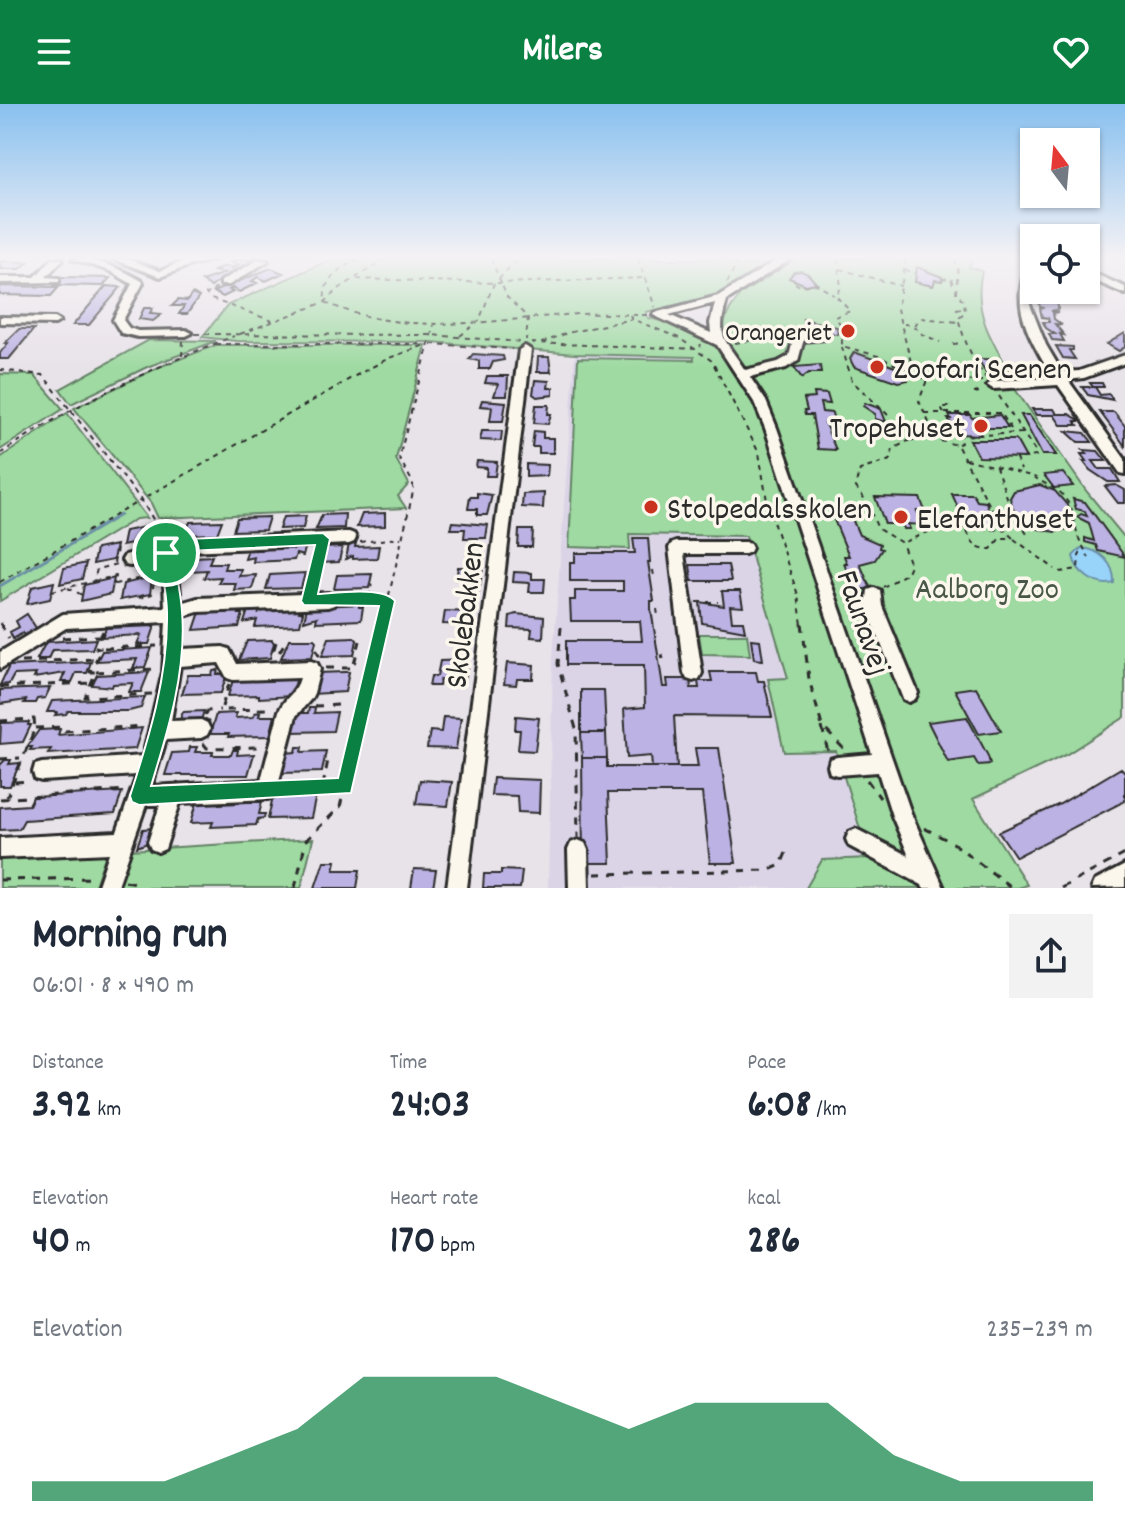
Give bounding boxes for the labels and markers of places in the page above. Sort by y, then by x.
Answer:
place label: Orangeriet [725,316,832,353]
marker: Orangeriet [839,322,857,340]
place label: Zoofari Scenen [893,349,1072,395]
marker: Zoofari Scenen [868,358,886,376]
place label: Tropehuset [829,408,965,454]
marker: Tropehuset [972,417,990,435]
place label: Stolpedalsskolen [667,489,872,535]
marker: Stolpedalsskolen [642,498,660,516]
place label: Elefanthuset [917,499,1074,545]
marker: Elefanthuset [892,508,910,526]
pin [132,519,200,587]

